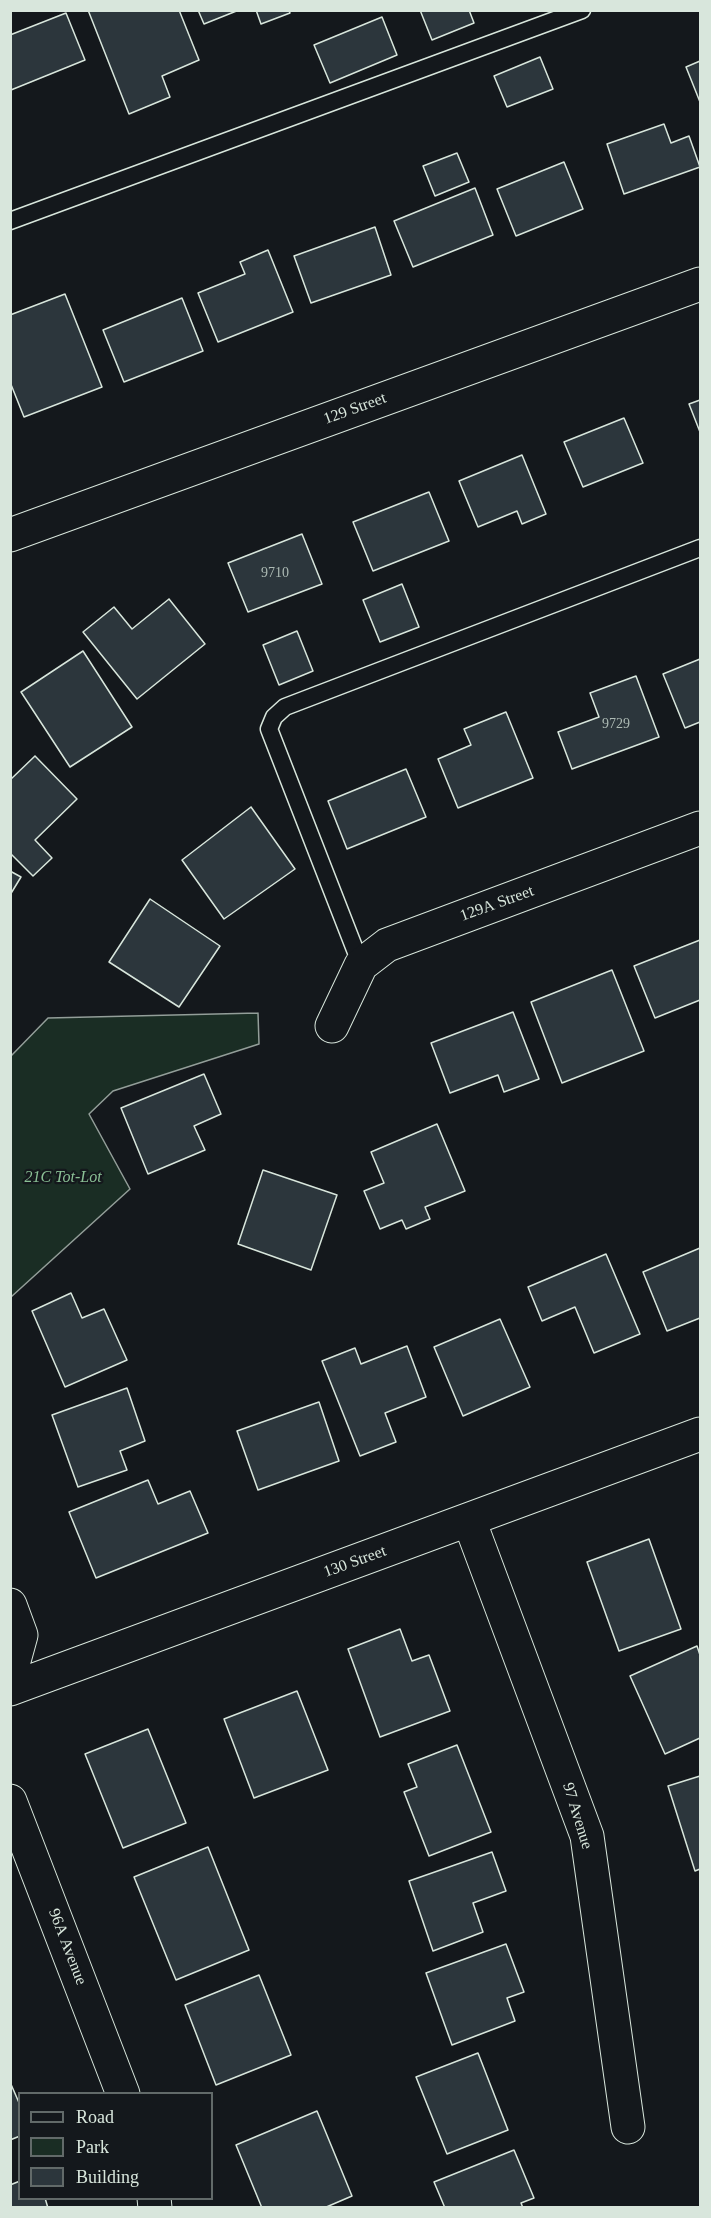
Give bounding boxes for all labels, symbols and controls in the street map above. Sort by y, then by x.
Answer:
street label: 129 Street [321,389,389,429]
house number: 9710 [261,565,289,581]
house number: 9729 [602,716,630,732]
street label: 129A Street [458,882,536,926]
park label: 21C Tot-Lot [24,1168,102,1188]
street label: 130 Street [321,1542,389,1582]
street label: 97 Avenue [558,1780,596,1852]
street label: 96A Avenue [44,1906,90,1988]
legend [18,2092,213,2200]
text: Road [76,2107,114,2127]
text: Park [76,2137,109,2157]
text: Building [76,2167,139,2187]

